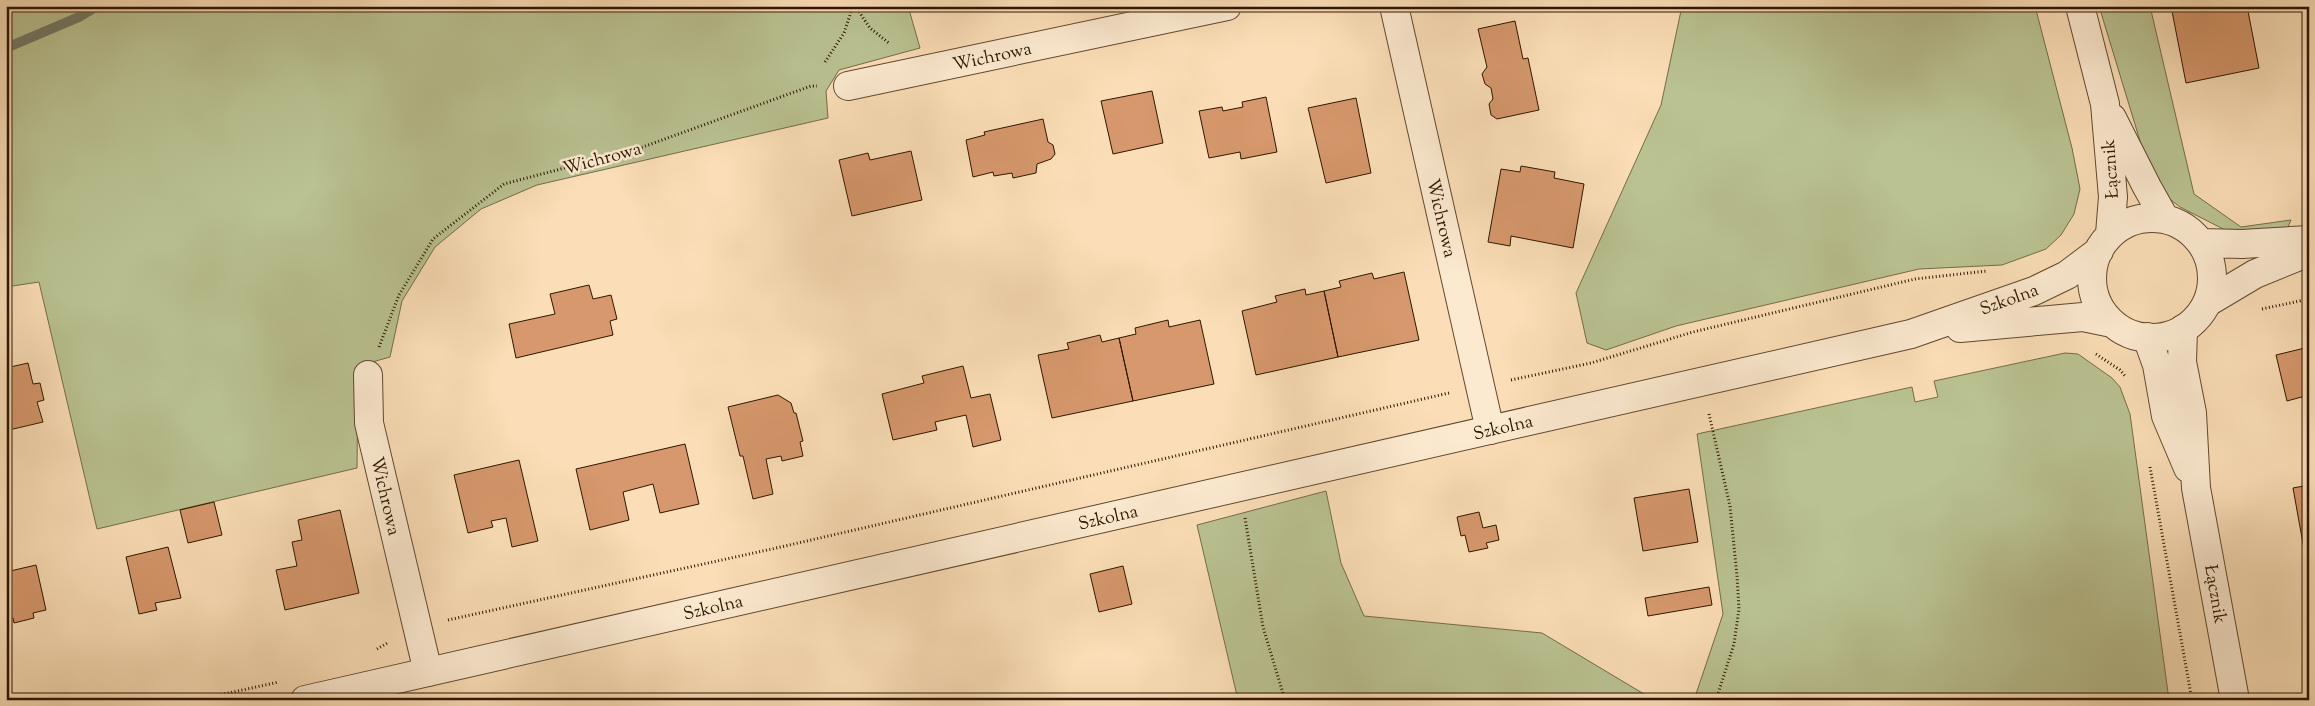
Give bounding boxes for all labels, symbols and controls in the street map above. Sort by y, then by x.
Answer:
street label: Wichrowa [950,37,1034,79]
street label: Wichrowa [560,137,645,183]
street label: Łącznik [2097,138,2127,199]
street label: Wichrowa [1418,176,1462,260]
street label: Szkolna [1977,278,2043,323]
street label: Szkolna [1471,409,1536,448]
street label: Wichrowa [362,454,406,538]
street label: Szkolna [1076,499,1141,538]
street label: Łącznik [2196,563,2232,626]
street label: Szkolna [681,589,746,628]

